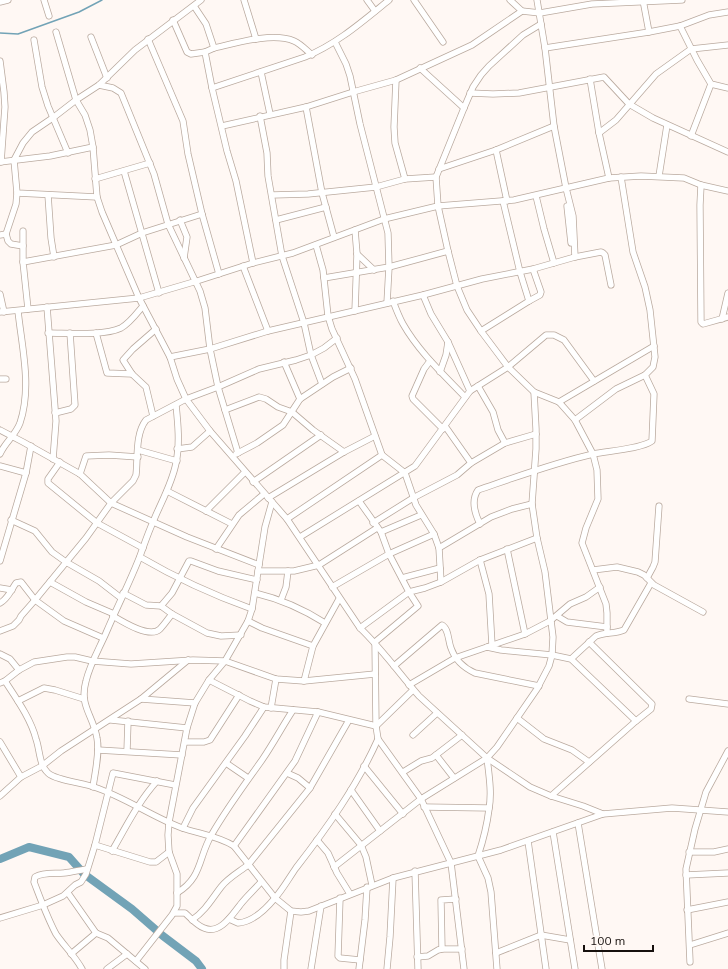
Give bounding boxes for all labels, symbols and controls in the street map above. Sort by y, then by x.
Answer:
scale bar [584,927,653,953]
text: 100 m [590,933,625,948]

